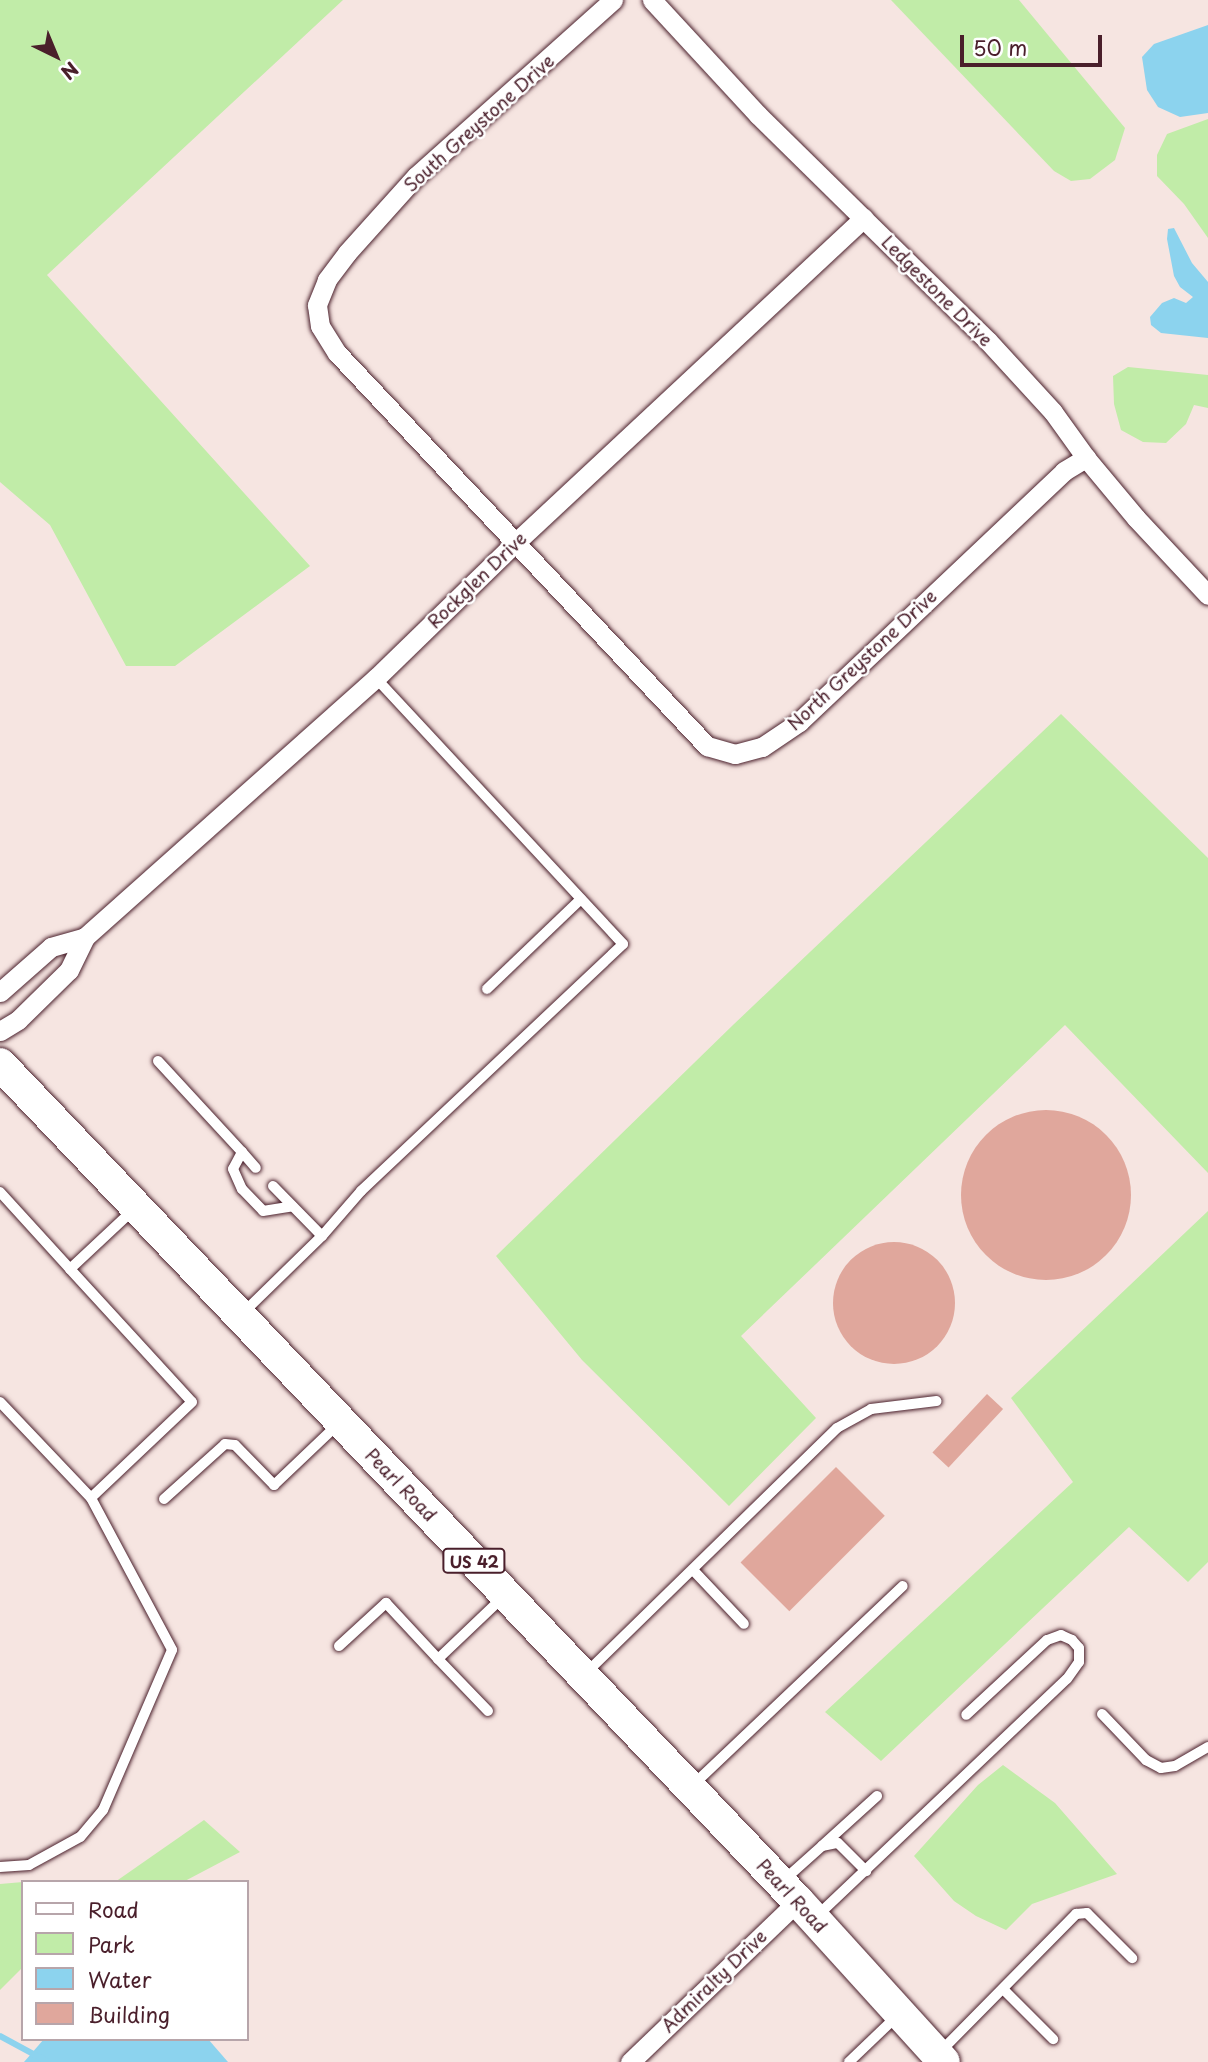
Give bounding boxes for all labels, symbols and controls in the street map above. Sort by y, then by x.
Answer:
north arrow [21,21,91,91]
scale bar [963,21,1105,65]
text: 50 m [973,31,1027,63]
street label: South Greystone Drive [399,50,559,196]
text: N [55,56,85,87]
street label: Ledgestone Drive [877,231,997,351]
street label: Rockglen Drive [423,527,531,633]
street label: North Greystone Drive [783,585,941,735]
street label: Pearl Road [361,1444,441,1526]
road number: US 42 [442,1548,505,1574]
street label: Pearl Road [752,1855,832,1937]
legend [21,1880,248,2041]
text: Road [88,1893,139,1925]
street label: Admiralty Drive [657,1925,771,2037]
text: Park [88,1928,135,1960]
text: Water [88,1963,151,1995]
text: Building [88,1998,170,2030]

